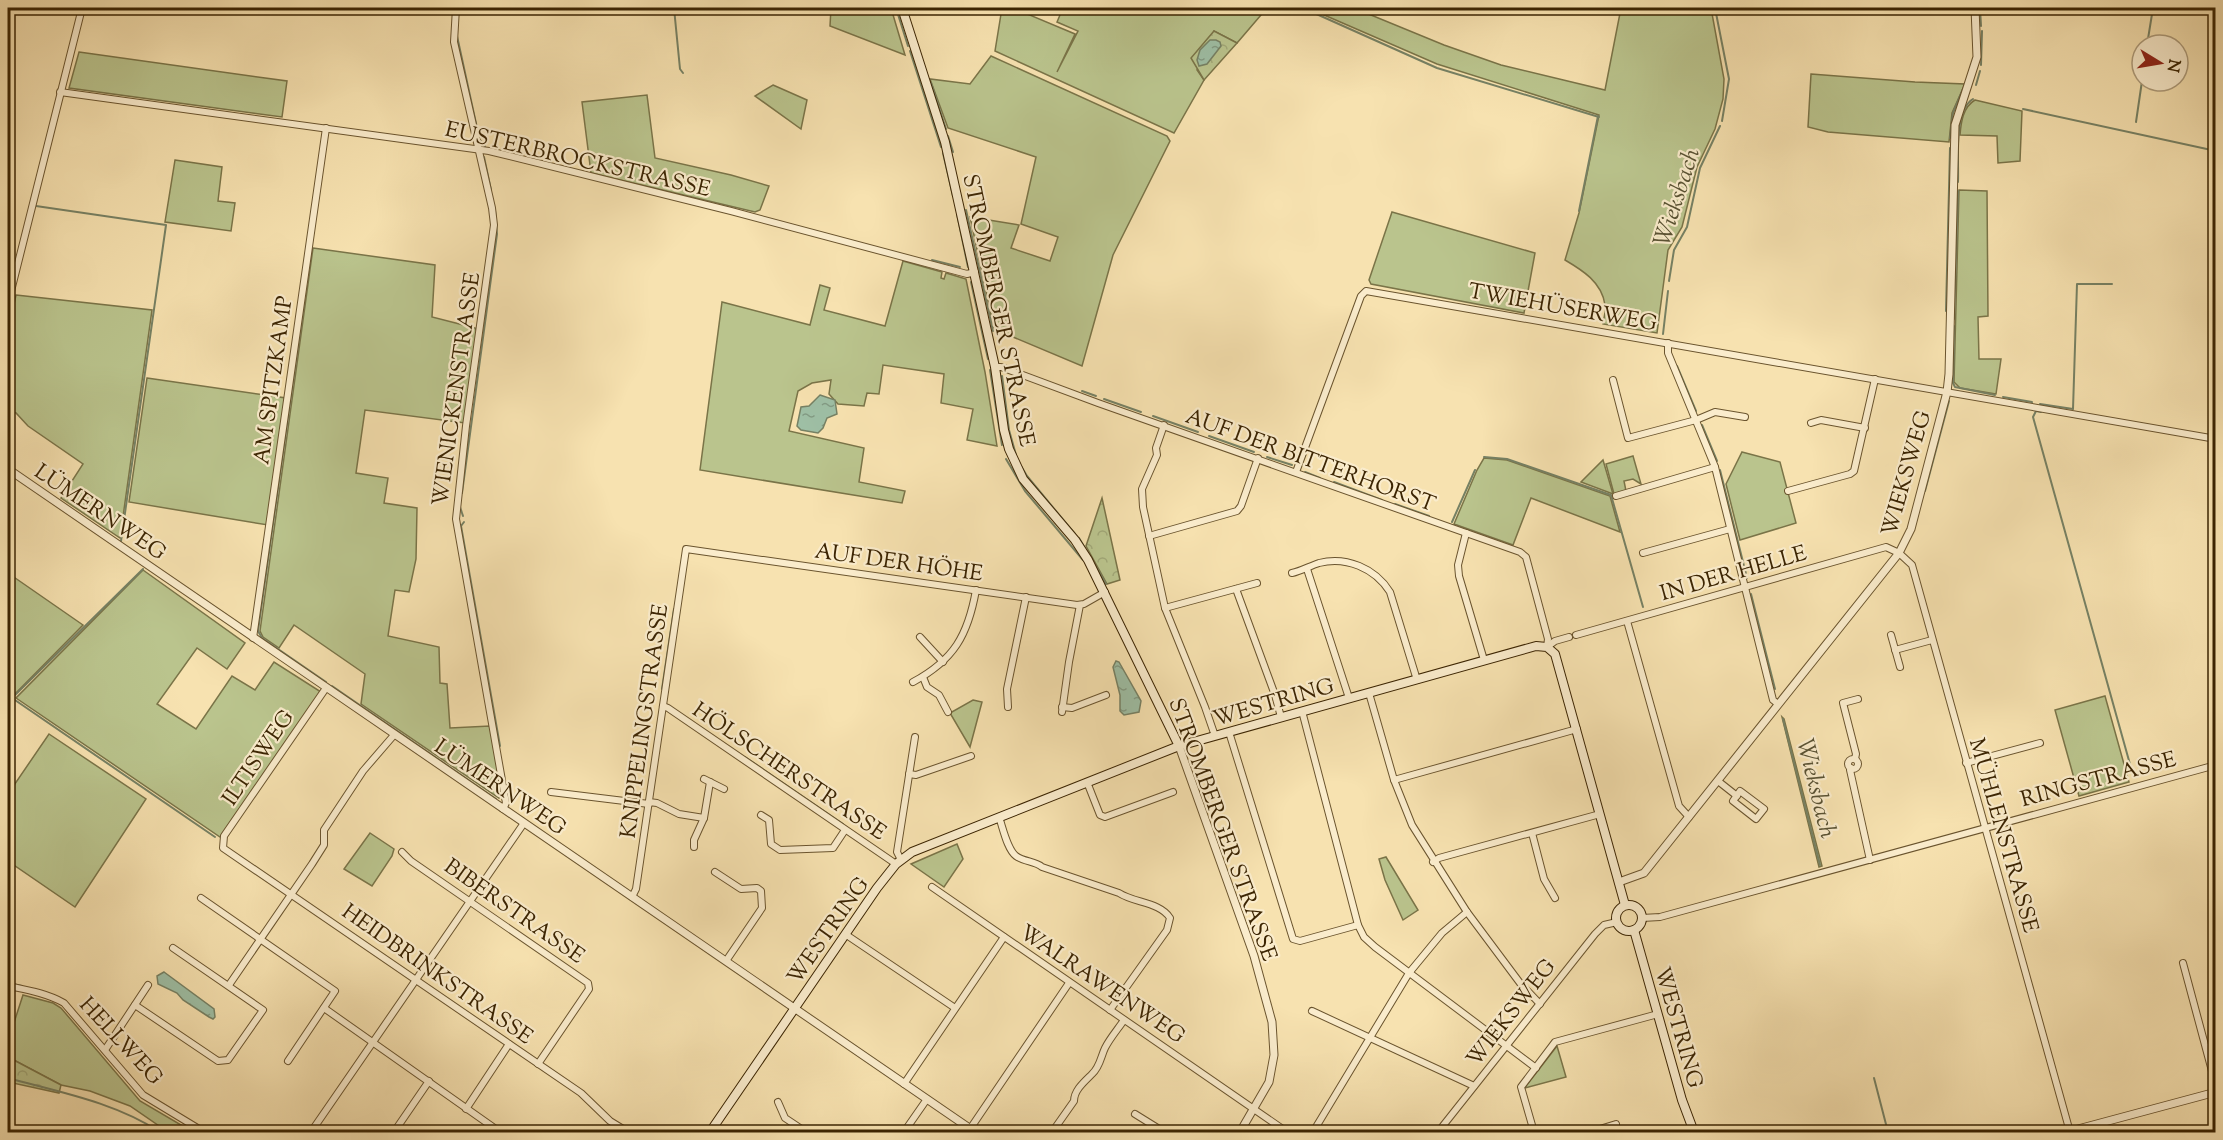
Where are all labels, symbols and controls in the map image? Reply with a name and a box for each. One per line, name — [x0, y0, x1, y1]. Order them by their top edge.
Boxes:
north arrow — [2130, 33, 2190, 93]
text: N — [2160, 57, 2185, 74]
street label: EUSTERBROCKSTRASSE — [441, 115, 713, 207]
water label: Wieksbach — [1646, 144, 1710, 251]
street label: STROMBERGER STRASSE — [953, 171, 1042, 450]
street label: WIENICKENSTRASSE — [426, 271, 490, 508]
street label: TWIEHÜSERWEG — [1466, 276, 1659, 341]
street label: AM SPITZKAMP — [247, 294, 303, 467]
street label: AUF DER BITTERHORST — [1181, 402, 1440, 522]
street label: WIEKSWEG — [1875, 407, 1941, 540]
street label: LÜMERNWEG — [27, 457, 172, 570]
street label: AUF DER HÖHE — [812, 535, 985, 592]
street label: IN DER HELLE — [1657, 539, 1811, 611]
street label: KNIPPELINGSTRASSE — [614, 602, 678, 841]
street label: WESTRING — [1209, 671, 1338, 736]
street label: STROMBERGER STRASSE — [1159, 694, 1284, 966]
street label: HÖLSCHERSTRASSE — [685, 695, 892, 849]
street label: ILTISWEG — [216, 704, 303, 813]
street label: LÜMERNWEG — [427, 732, 572, 845]
street label: MÜHLENSTRASSE — [1959, 734, 2046, 937]
water label: Wieksbach — [1786, 735, 1844, 842]
street label: RINGSTRASSE — [2017, 745, 2180, 817]
street label: BIBERSTRASSE — [436, 852, 590, 973]
street label: WESTRING — [781, 871, 878, 992]
street label: HEIDBRINKSTRASSE — [334, 897, 538, 1054]
street label: WALRAWENWEG — [1012, 918, 1191, 1053]
street label: WIEKSWEG — [1460, 953, 1565, 1075]
street label: WESTRING — [1645, 963, 1710, 1092]
street label: HELLWEG — [70, 991, 169, 1093]

